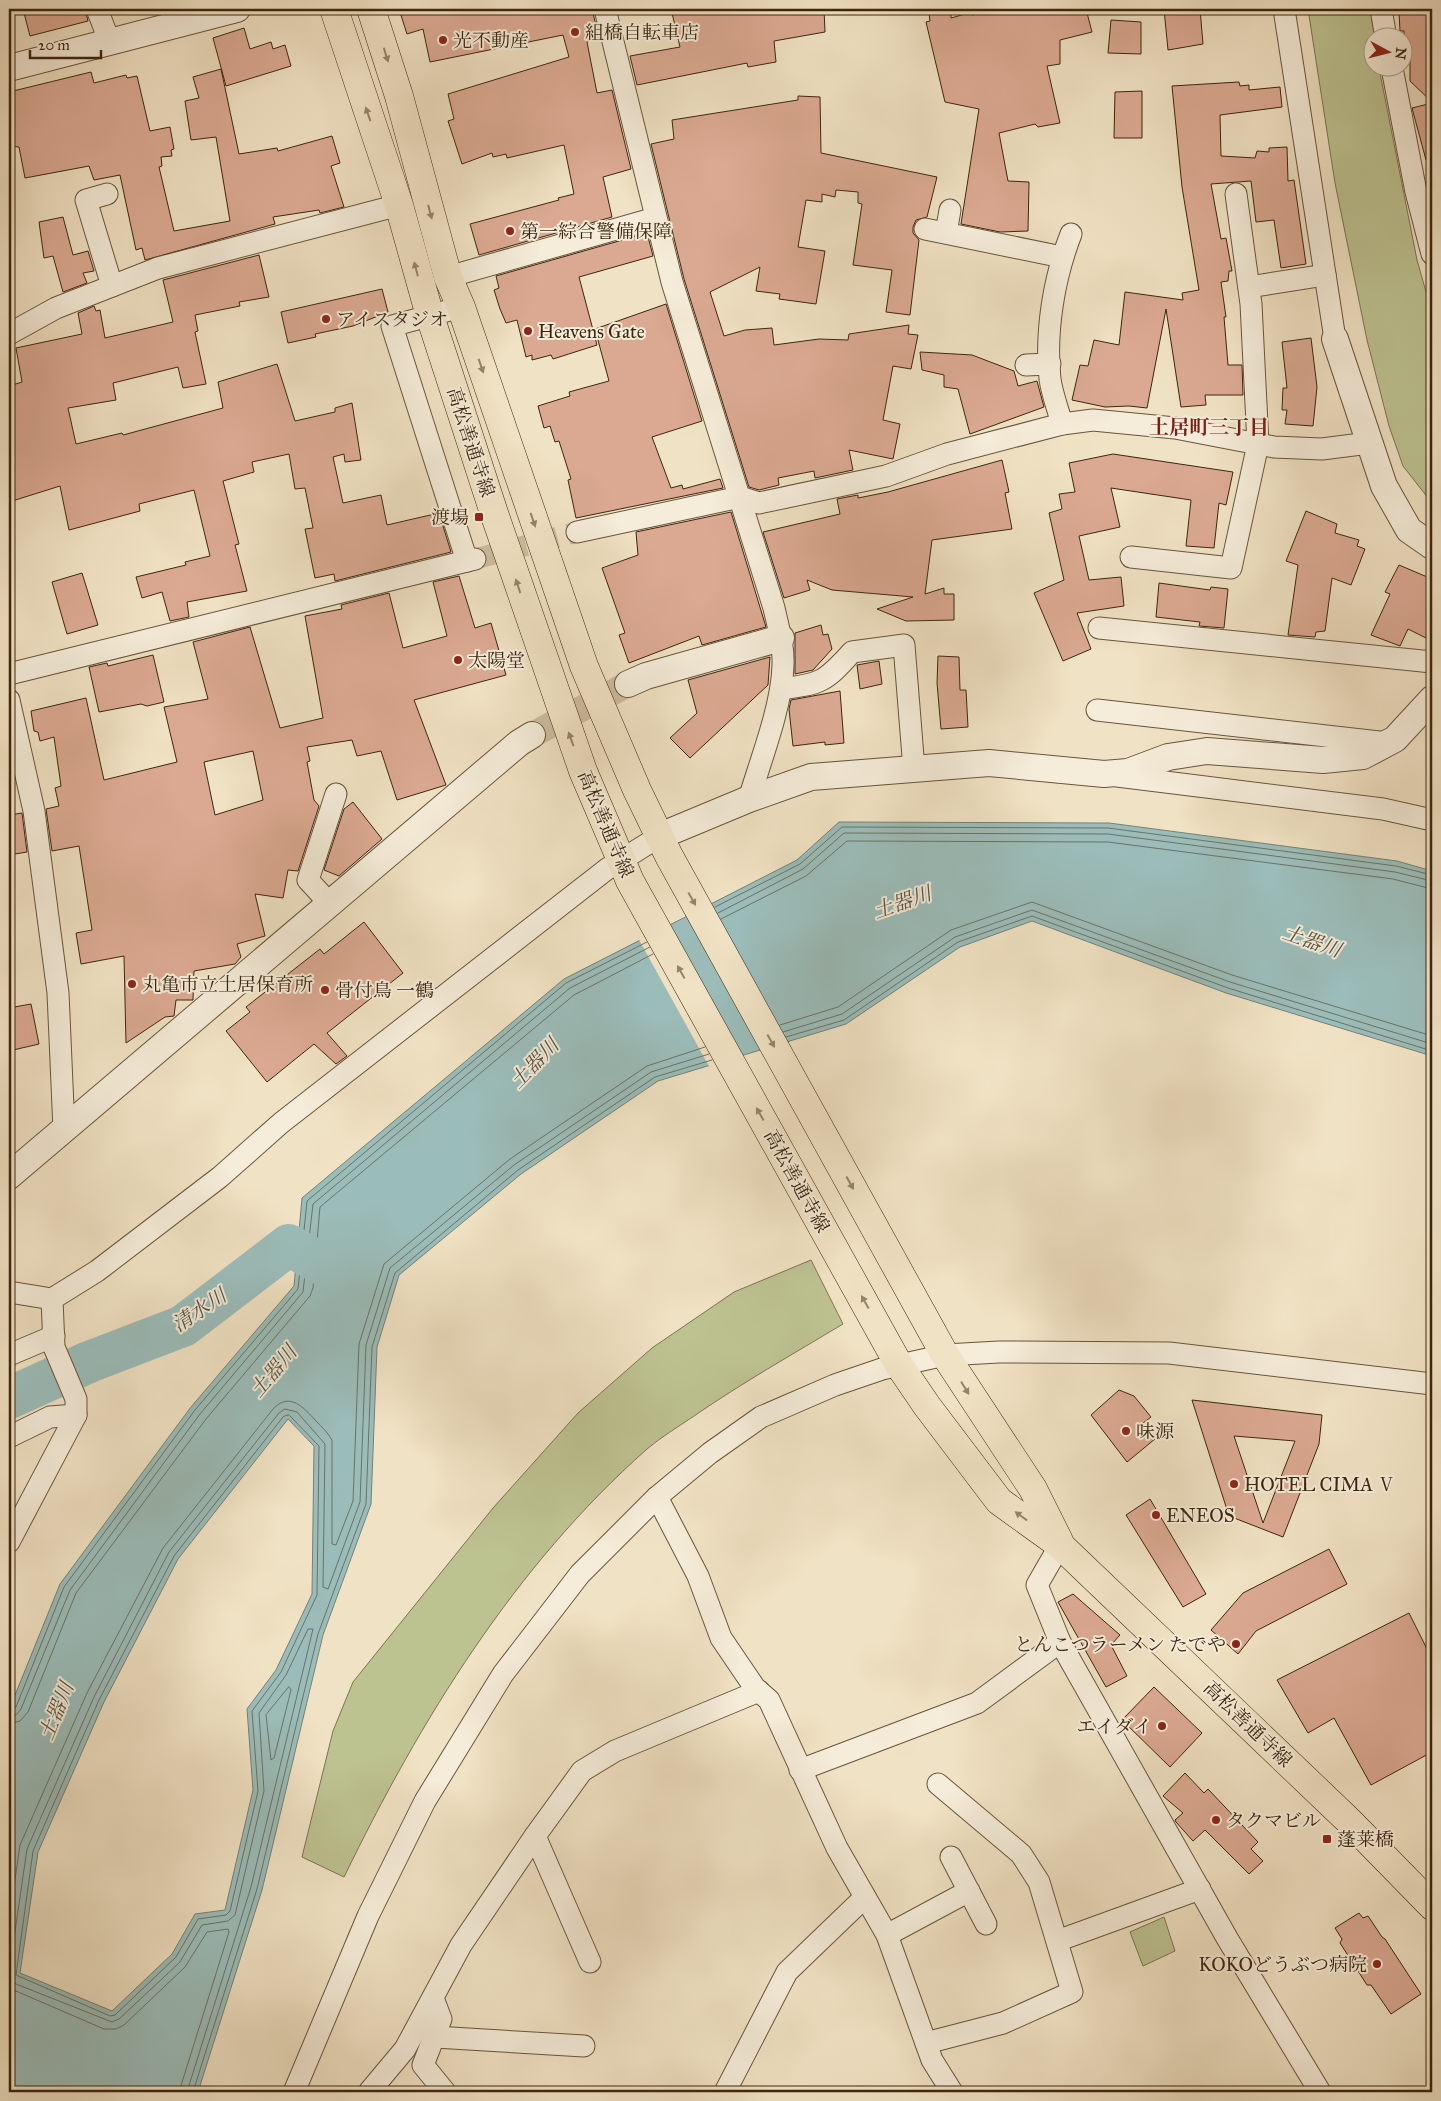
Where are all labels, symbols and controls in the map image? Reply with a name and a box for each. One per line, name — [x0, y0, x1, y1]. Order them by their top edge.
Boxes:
place label: 組橋自転車店 — [585, 21, 699, 44]
marker: 組橋自転車店 — [569, 26, 581, 38]
scale bar — [30, 28, 101, 60]
north arrow — [1364, 28, 1414, 78]
place label: 光不動産 — [453, 29, 529, 52]
marker: 光不動産 — [437, 34, 449, 46]
text: 20 m — [38, 36, 70, 54]
text: N — [1391, 47, 1410, 61]
one-way arrow — [382, 48, 390, 63]
one-way arrow — [364, 106, 371, 121]
one-way arrow — [426, 204, 434, 219]
place label: 第一綜合警備保障 — [520, 220, 672, 243]
marker: 第一綜合警備保障 — [504, 225, 516, 237]
one-way arrow — [412, 261, 420, 276]
place label: アイスタジオ — [336, 308, 448, 331]
marker: アイスタジオ — [320, 313, 332, 325]
place label: Heavens Gate — [538, 320, 645, 343]
marker: Heavens Gate — [522, 325, 534, 337]
one-way arrow — [478, 358, 485, 373]
street label: 高松善通寺線 — [442, 384, 500, 500]
district label: 土居町三丁目 — [1149, 415, 1269, 439]
place label: 渡場 — [431, 506, 469, 529]
marker: 渡場 — [473, 511, 485, 523]
one-way arrow — [530, 512, 537, 527]
one-way arrow — [514, 578, 521, 593]
place label: 太陽堂 — [468, 649, 525, 672]
marker: 太陽堂 — [452, 654, 464, 666]
one-way arrow — [567, 731, 575, 746]
street label: 高松善通寺線 — [573, 767, 639, 881]
water label: 土器川 — [870, 880, 936, 923]
one-way arrow — [688, 892, 697, 906]
water label: 土器川 — [1280, 920, 1346, 963]
one-way arrow — [677, 965, 685, 980]
place label: 丸亀市立土居保育所 — [142, 973, 313, 996]
marker: 丸亀市立土居保育所 — [126, 978, 138, 990]
place label: 骨付鳥 一鶴 — [335, 979, 434, 1002]
marker: 骨付鳥 一鶴 — [319, 984, 331, 996]
water label: 土器川 — [505, 1032, 565, 1093]
one-way arrow — [767, 1034, 775, 1049]
one-way arrow — [756, 1107, 764, 1122]
street label: 高松善通寺線 — [759, 1126, 835, 1236]
one-way arrow — [845, 1177, 854, 1190]
water label: 清水川 — [167, 1282, 232, 1337]
one-way arrow — [860, 1296, 869, 1309]
water label: 土器川 — [245, 1339, 303, 1402]
one-way arrow — [961, 1382, 970, 1395]
place label: 味源 — [1136, 1420, 1174, 1443]
marker: 味源 — [1120, 1425, 1132, 1437]
place label: HOTEL CIMA Ⅴ — [1244, 1473, 1396, 1496]
marker: HOTEL CIMA Ⅴ — [1228, 1478, 1240, 1490]
place label: ENEOS — [1166, 1504, 1235, 1527]
marker: ENEOS — [1150, 1509, 1162, 1521]
one-way arrow — [1014, 1511, 1028, 1521]
place label: とんこつラーメン たでや — [1014, 1633, 1226, 1656]
marker: とんこつラーメン たでや — [1230, 1638, 1242, 1650]
street label: 高松善通寺線 — [1199, 1676, 1297, 1772]
water label: 土器川 — [34, 1677, 79, 1743]
place label: エイダイ — [1076, 1715, 1152, 1738]
marker: エイダイ — [1156, 1720, 1168, 1732]
place label: タクマビル — [1226, 1809, 1321, 1832]
marker: タクマビル — [1210, 1814, 1222, 1826]
place label: 蓬莱橋 — [1337, 1828, 1394, 1851]
marker: 蓬莱橋 — [1321, 1833, 1333, 1845]
place label: KOKOどうぶつ病院 — [1198, 1953, 1367, 1976]
marker: KOKOどうぶつ病院 — [1371, 1958, 1383, 1970]

